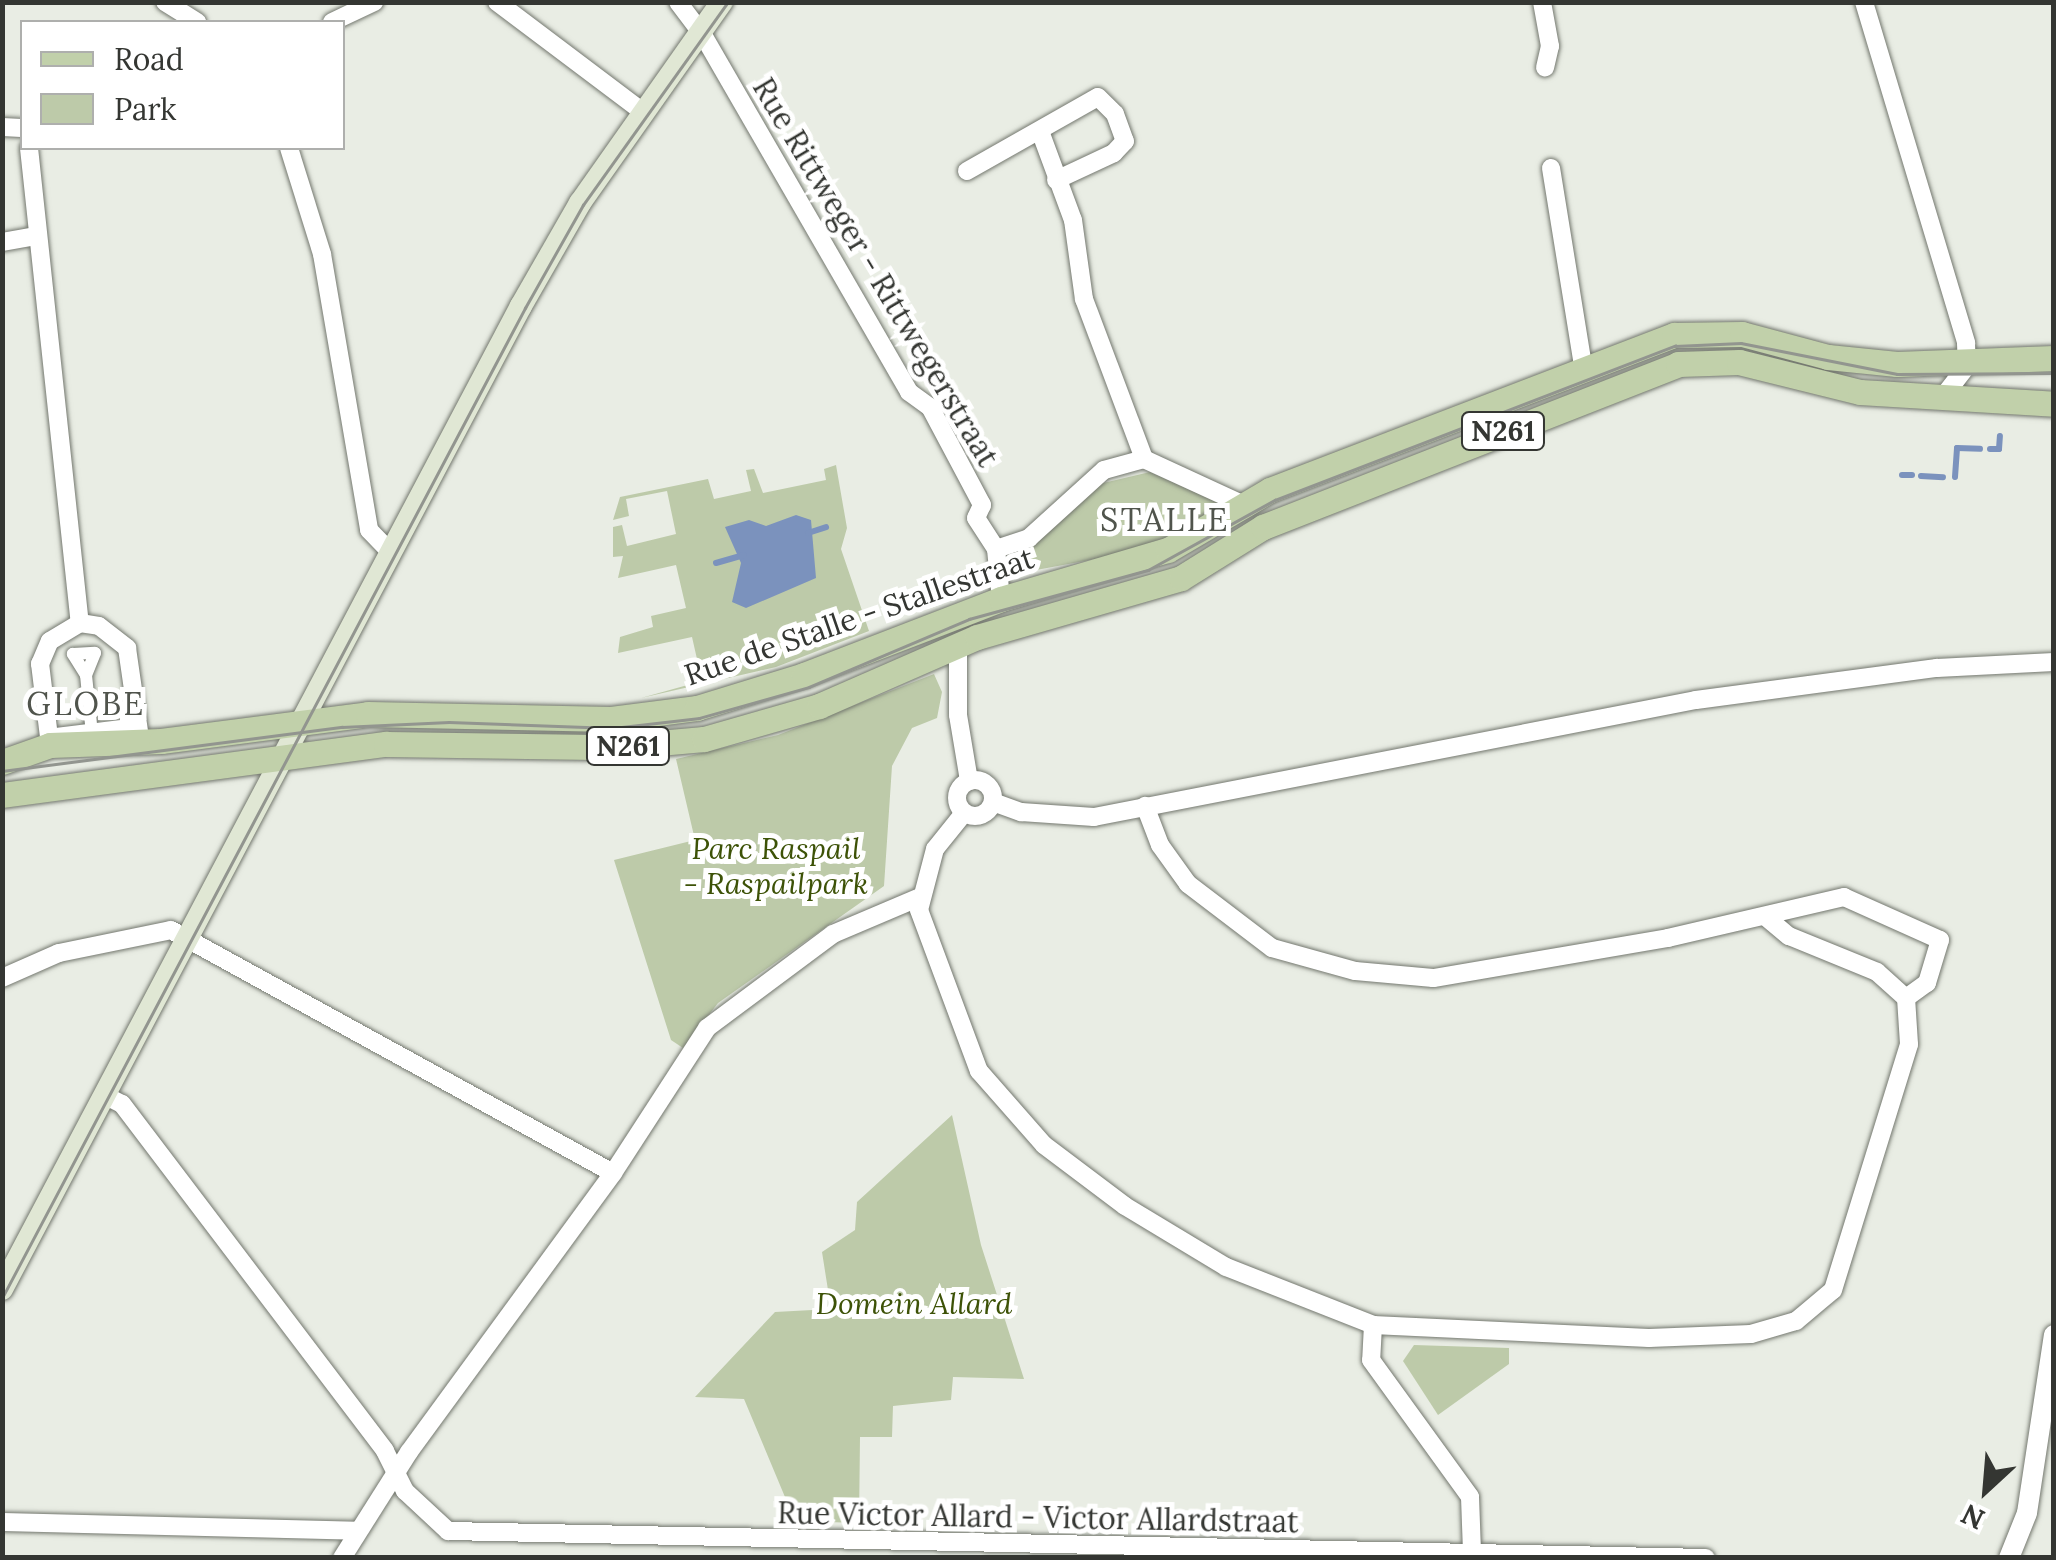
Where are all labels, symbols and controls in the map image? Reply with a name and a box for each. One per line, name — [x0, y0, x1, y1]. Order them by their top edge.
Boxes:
legend — [20, 20, 345, 150]
text: Road — [114, 40, 184, 78]
street label: Rue Rittweger - Rittwegerstraat — [746, 71, 1006, 473]
text: Park — [114, 90, 176, 128]
road number: N261 — [1460, 408, 1546, 454]
district label: STALLE — [1100, 501, 1230, 539]
street label: Rue de Stalle - Stallestraat — [680, 539, 1038, 693]
district label: GLOBE — [26, 685, 146, 723]
road number: N261 — [586, 723, 670, 769]
park label: Parc Raspail - Raspailpark — [684, 830, 868, 900]
park label: Domein Allard — [816, 1285, 1012, 1321]
north arrow — [1936, 1440, 2036, 1540]
street label: Rue Victor Allard - Victor Allardstraat — [777, 1494, 1299, 1540]
text: N — [1955, 1496, 1990, 1538]

